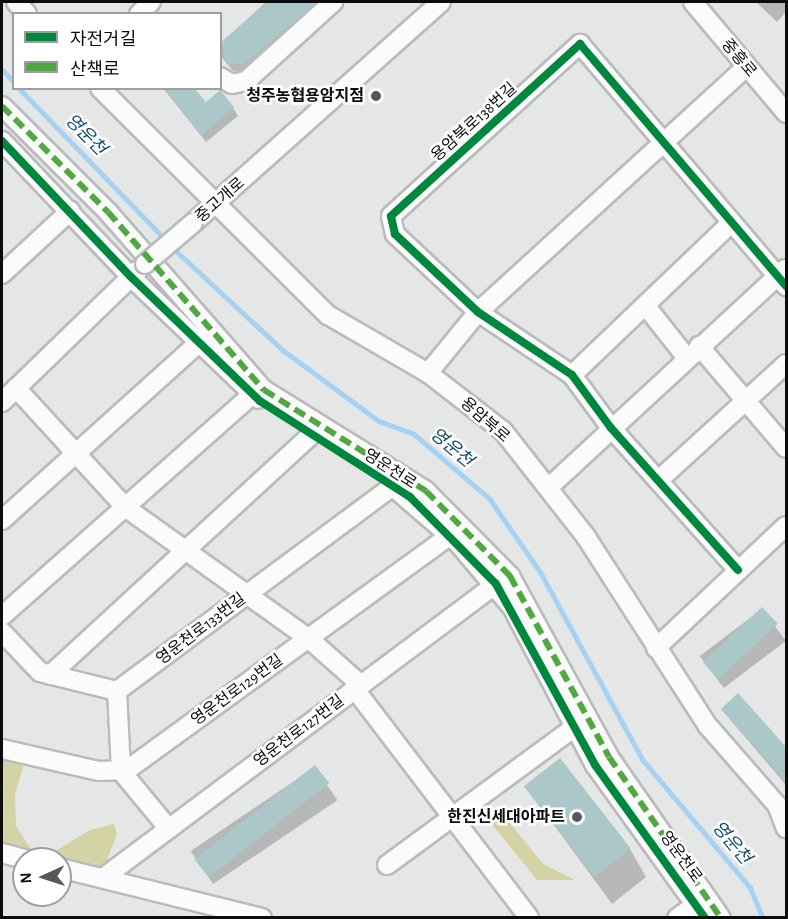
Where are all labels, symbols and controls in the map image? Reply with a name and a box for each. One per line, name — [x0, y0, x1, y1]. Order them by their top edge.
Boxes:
legend — [12, 12, 222, 90]
text: 자전거길 — [70, 31, 136, 49]
street label: 중흥로 — [717, 35, 761, 81]
text: 산책로 — [70, 61, 120, 79]
street label: 용암북로138번길 — [427, 79, 521, 165]
place label: 청주농협용암지점 — [246, 86, 364, 106]
marker: 청주농협용암지점 — [369, 89, 383, 103]
water label: 영운천 — [60, 110, 110, 160]
street label: 중고개로 — [191, 173, 249, 227]
street label: 용암북로 — [456, 393, 514, 447]
water label: 영운천 — [425, 424, 477, 472]
street label: 영운천로 — [360, 445, 420, 493]
street label: 영운천로133번길 — [152, 589, 250, 669]
street label: 영운천로129번길 — [187, 650, 287, 730]
street label: 영운천로127번길 — [250, 691, 348, 771]
place label: 한진신세대아파트 — [447, 807, 565, 827]
marker: 한진신세대아파트 — [570, 810, 584, 824]
water label: 영운천 — [707, 817, 755, 869]
street label: 영운천로 — [656, 828, 706, 886]
north arrow — [12, 847, 72, 907]
text: N — [18, 872, 34, 884]

